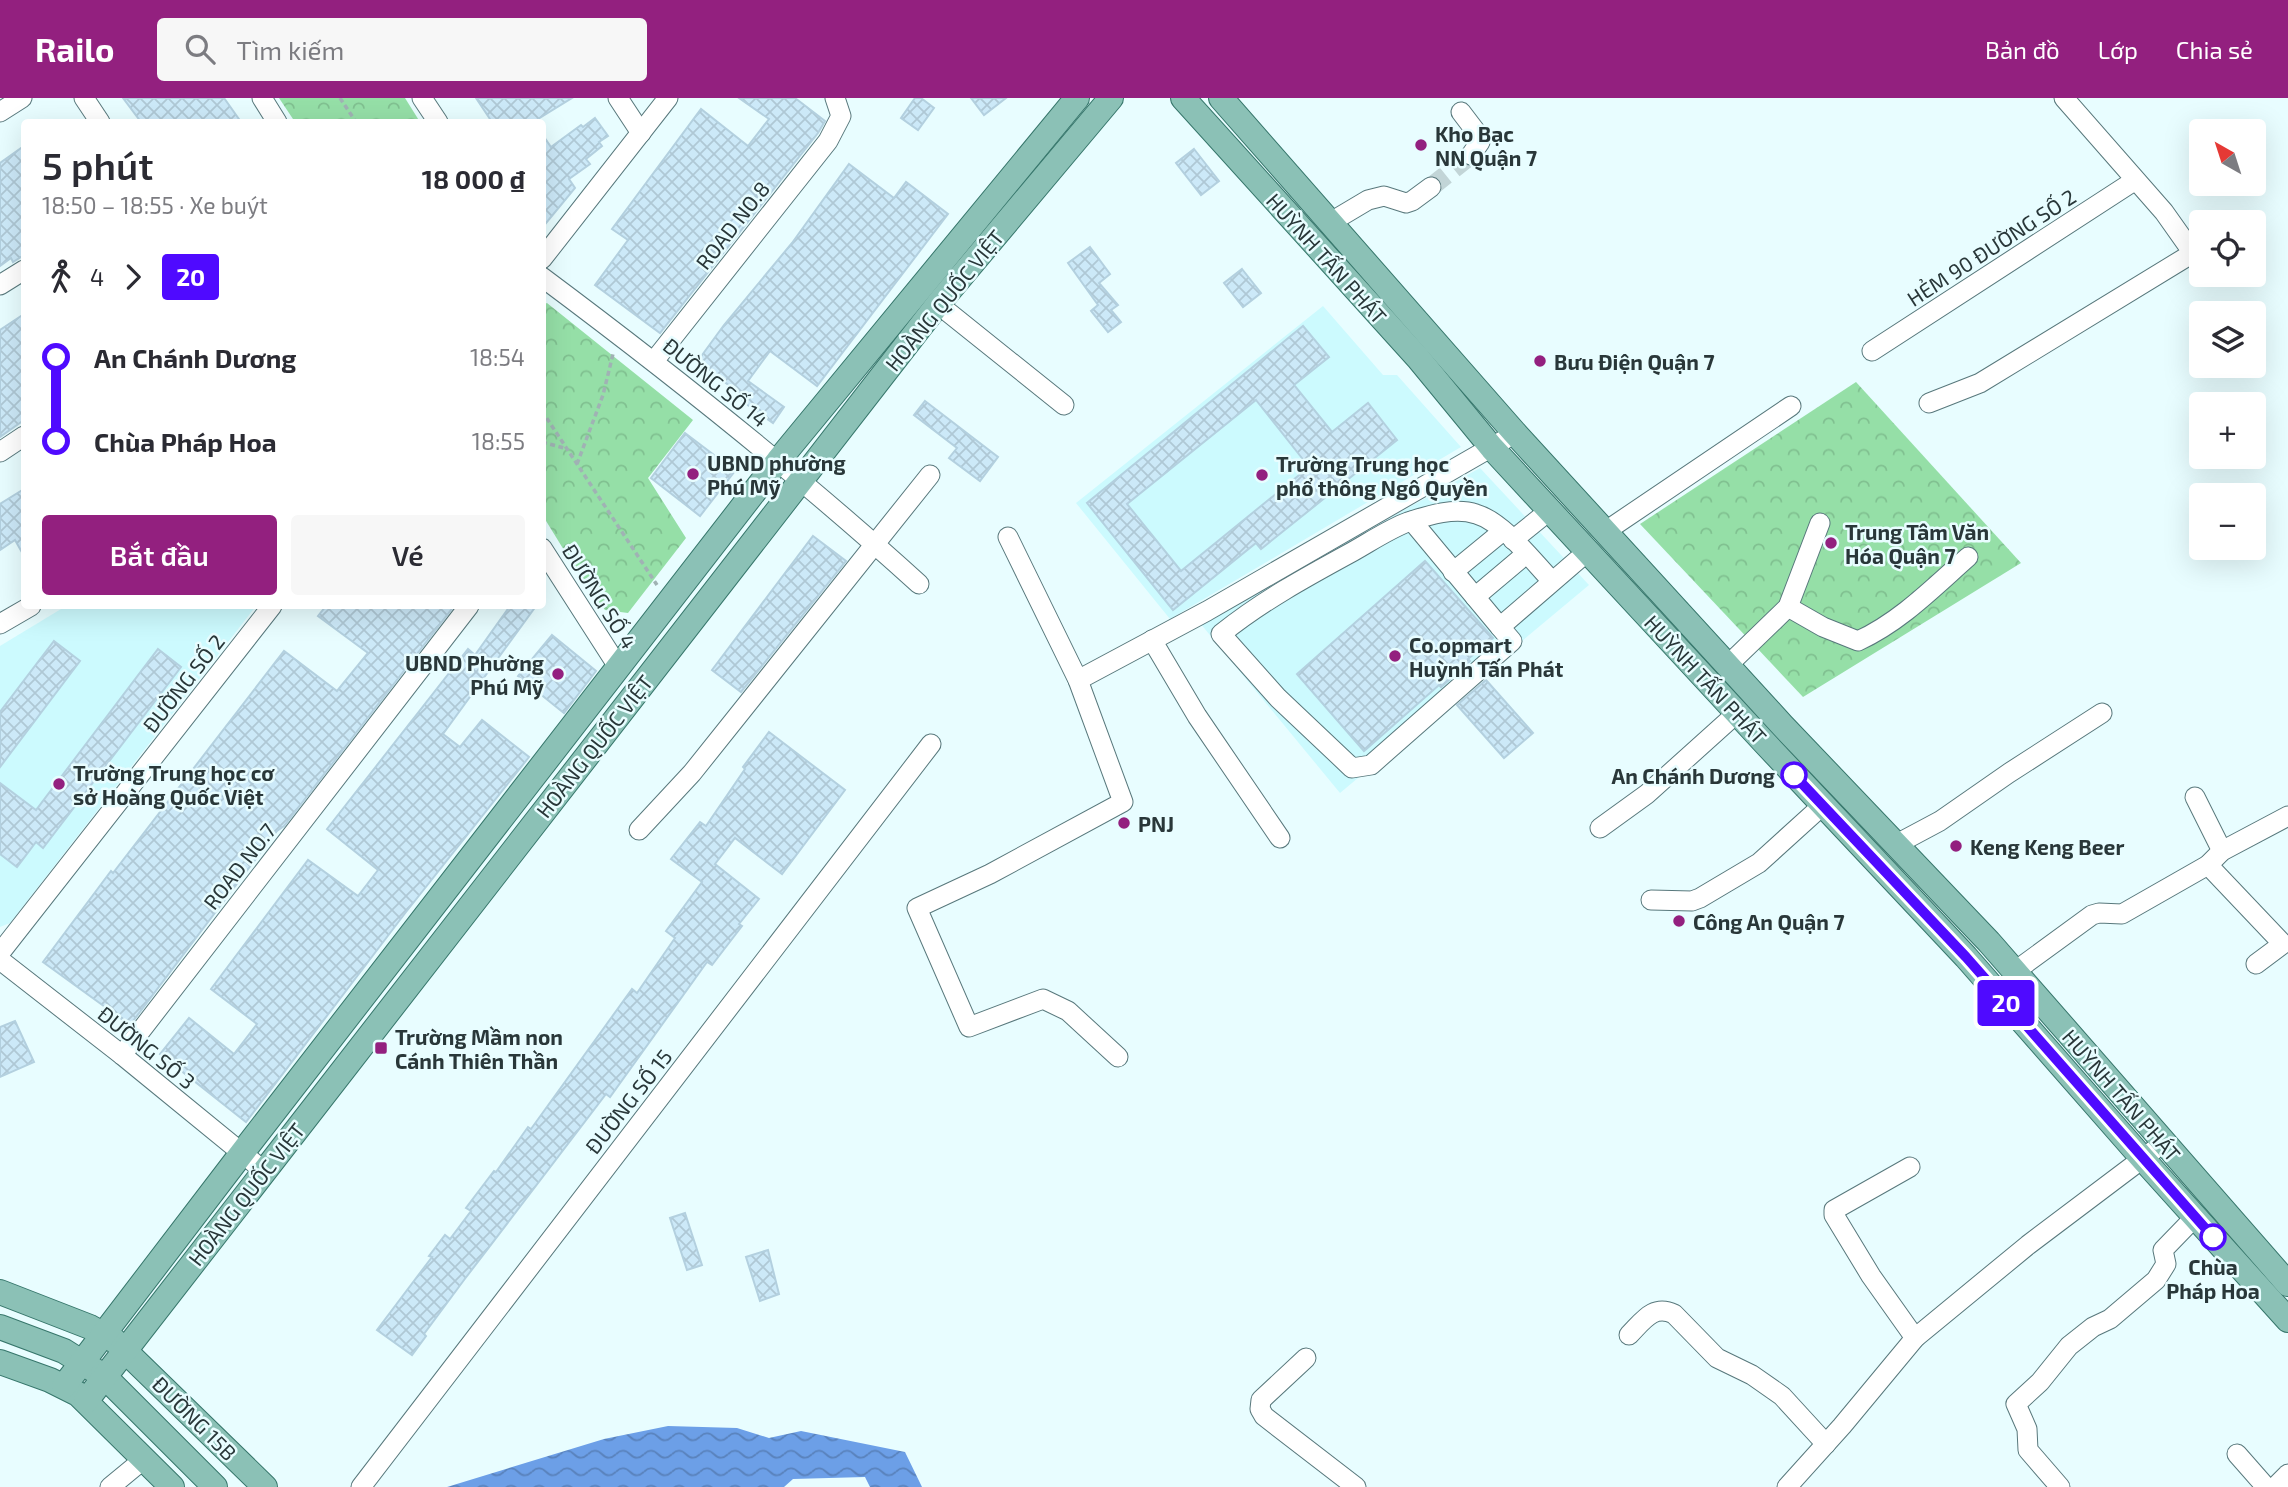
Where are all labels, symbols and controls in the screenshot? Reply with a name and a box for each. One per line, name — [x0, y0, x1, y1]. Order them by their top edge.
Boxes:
search box — [157, 18, 647, 81]
text: Railo — [35, 29, 115, 69]
icon: search — [181, 30, 219, 68]
text: Tìm kiếm — [237, 34, 344, 65]
text: Bản đồ — [1985, 35, 2060, 64]
text: Lớp — [2098, 35, 2138, 64]
text: Chia sẻ — [2176, 35, 2253, 64]
north arrow — [2189, 119, 2266, 196]
map controls — [2189, 119, 2266, 560]
place label: Kho Bạc NN Quận 7 — [1435, 121, 1537, 171]
marker: Kho Bạc NN Quận 7 — [1413, 137, 1429, 153]
text: 5 phút — [42, 142, 153, 188]
text: 18 000 ₫ — [422, 163, 525, 194]
street label: ROAD NO.8 — [690, 176, 774, 274]
street label: HẺM 90 ĐƯỜNG SỐ 2 — [1901, 181, 2080, 311]
street label: HUỲNH TẤN PHÁT — [1262, 187, 1393, 328]
text: 18:50 – 18:55 · Xe buýt — [42, 191, 268, 219]
button: locate — [2189, 210, 2266, 287]
street label: HOÀNG QUỐC VIỆT — [878, 223, 1009, 376]
icon: walk — [42, 258, 80, 296]
icon: forward — [114, 258, 152, 296]
text: 20 — [176, 262, 205, 291]
text: 4 — [90, 263, 104, 291]
button: layers — [2189, 301, 2266, 378]
street label: ĐƯỜNG SỐ 14 — [659, 331, 775, 432]
text: An Chánh Dương — [94, 342, 296, 373]
text: 18:54 — [470, 343, 525, 371]
place label: Bưu Điện Quận 7 — [1554, 349, 1715, 375]
marker: Bưu Điện Quận 7 — [1532, 353, 1548, 369]
button: + — [2189, 392, 2266, 469]
text: Chùa Pháp Hoa — [94, 426, 277, 457]
text: 18:55 — [472, 427, 525, 455]
place label: UBND phường Phú Mỹ — [707, 450, 846, 500]
place label: Trường Trung học phổ thông Ngô Quyền — [1276, 451, 1488, 501]
marker: UBND phường Phú Mỹ — [685, 466, 701, 482]
marker: Trường Trung học phổ thông Ngô Quyền — [1254, 467, 1270, 483]
button: − — [2189, 483, 2266, 560]
button: Bắt đầu — [42, 515, 277, 595]
button: Vé — [291, 515, 525, 595]
place label: Trung Tâm Văn Hóa Quận 7 — [1845, 519, 1989, 569]
marker: Trung Tâm Văn Hóa Quận 7 — [1823, 535, 1839, 551]
street label: ĐƯỜNG SỐ 4 — [558, 538, 644, 653]
street label: HUỲNH TẤN PHÁT — [1640, 609, 1773, 749]
street label: ĐƯỜNG SỐ 2 — [135, 628, 229, 737]
place label: Co.opmart Huỳnh Tấn Phát — [1409, 632, 1564, 682]
marker: Co.opmart Huỳnh Tấn Phát — [1387, 648, 1403, 664]
place label: UBND Phường Phú Mỹ — [405, 650, 544, 700]
marker: UBND Phường Phú Mỹ — [550, 666, 566, 682]
street label: HOÀNG QUỐC VIỆT — [529, 668, 658, 823]
place label: Trường Trung học cơ sở Hoàng Quốc Việt — [73, 760, 275, 810]
marker: An Chánh Dương — [1781, 762, 1807, 788]
place label: An Chánh Dương — [1611, 763, 1775, 788]
marker: Trường Trung học cơ sở Hoàng Quốc Việt — [51, 776, 67, 792]
place label: PNJ — [1138, 811, 1174, 836]
marker: PNJ — [1116, 815, 1132, 831]
street label: ROAD NO.7 — [198, 818, 280, 914]
place label: Keng Keng Beer — [1970, 834, 2124, 859]
marker: Keng Keng Beer — [1948, 838, 1964, 854]
place label: Công An Quận 7 — [1693, 909, 1845, 935]
marker: Công An Quận 7 — [1671, 913, 1687, 929]
line badge: 20 — [1974, 980, 2038, 1026]
text: 20 — [1991, 988, 2021, 1017]
street label: ĐƯỜNG SỐ 3 — [93, 999, 202, 1094]
street label: HUỲNH TẤN PHÁT — [2058, 1023, 2187, 1166]
place label: Trường Mầm non Cánh Thiên Thần — [395, 1024, 563, 1073]
marker: Trường Mầm non Cánh Thiên Thần — [373, 1040, 389, 1056]
street label: ĐƯỜNG SỐ 15 — [578, 1043, 676, 1158]
street label: HOÀNG QUỐC VIỆT — [181, 1116, 310, 1271]
marker: Chùa Pháp Hoa — [2200, 1224, 2226, 1250]
place label: Chùa Pháp Hoa — [2166, 1254, 2260, 1303]
street label: ĐƯỜNG 15B — [148, 1371, 242, 1465]

